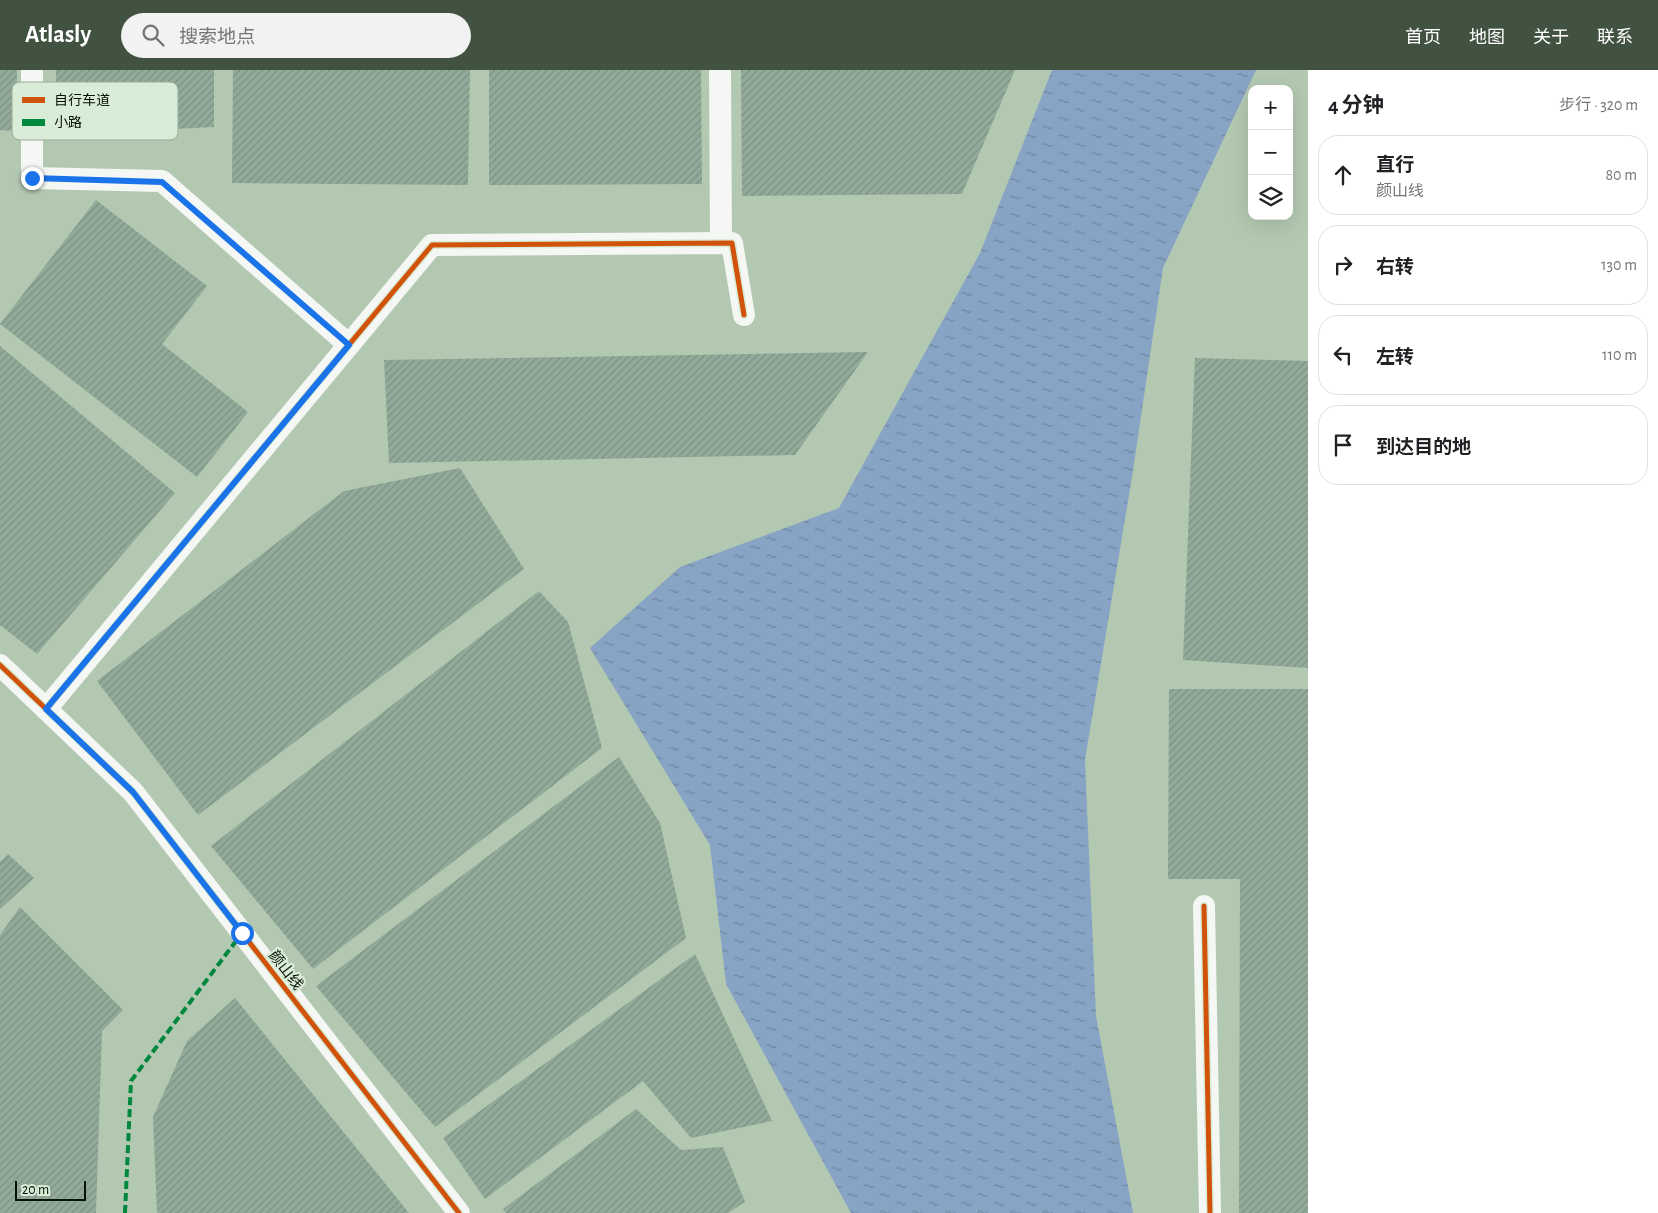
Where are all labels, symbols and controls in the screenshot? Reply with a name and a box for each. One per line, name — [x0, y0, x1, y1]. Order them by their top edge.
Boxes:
search box — [121, 13, 471, 58]
icon: search — [139, 21, 167, 49]
text: Atlasly — [25, 23, 91, 47]
text: 搜索地点 — [179, 28, 255, 47]
text: 首页 — [1405, 29, 1441, 47]
text: 地图 — [1469, 29, 1505, 47]
text: 关于 — [1533, 29, 1569, 47]
text: 联系 — [1597, 29, 1633, 47]
legend — [12, 82, 178, 140]
map controls — [1248, 85, 1293, 220]
button: + — [1248, 85, 1293, 130]
text: 自行车道 — [54, 92, 110, 108]
text: 4 分钟 — [1328, 95, 1384, 116]
text: 步行 · 320 m — [1559, 97, 1638, 113]
text: 小路 — [54, 115, 82, 130]
button: − — [1248, 130, 1293, 175]
text: 直行 — [1376, 156, 1414, 175]
icon: ahead — [1329, 161, 1357, 189]
route end — [21, 167, 44, 190]
text: 80 m — [1606, 167, 1637, 183]
button: layers — [1248, 175, 1293, 220]
text: 颜山线 — [1376, 183, 1424, 199]
icon: right — [1329, 251, 1357, 279]
text: 130 m — [1601, 257, 1637, 273]
text: 右转 — [1376, 258, 1414, 277]
icon: left — [1329, 341, 1357, 369]
text: 110 m — [1602, 347, 1637, 363]
text: 左转 — [1376, 348, 1414, 367]
icon: arrive — [1329, 431, 1357, 459]
text: 到达目的地 — [1376, 438, 1471, 457]
route start — [231, 922, 254, 945]
street label: 颜山线 — [266, 947, 306, 993]
scale bar — [15, 1178, 86, 1201]
text: 20 m — [22, 1183, 49, 1197]

